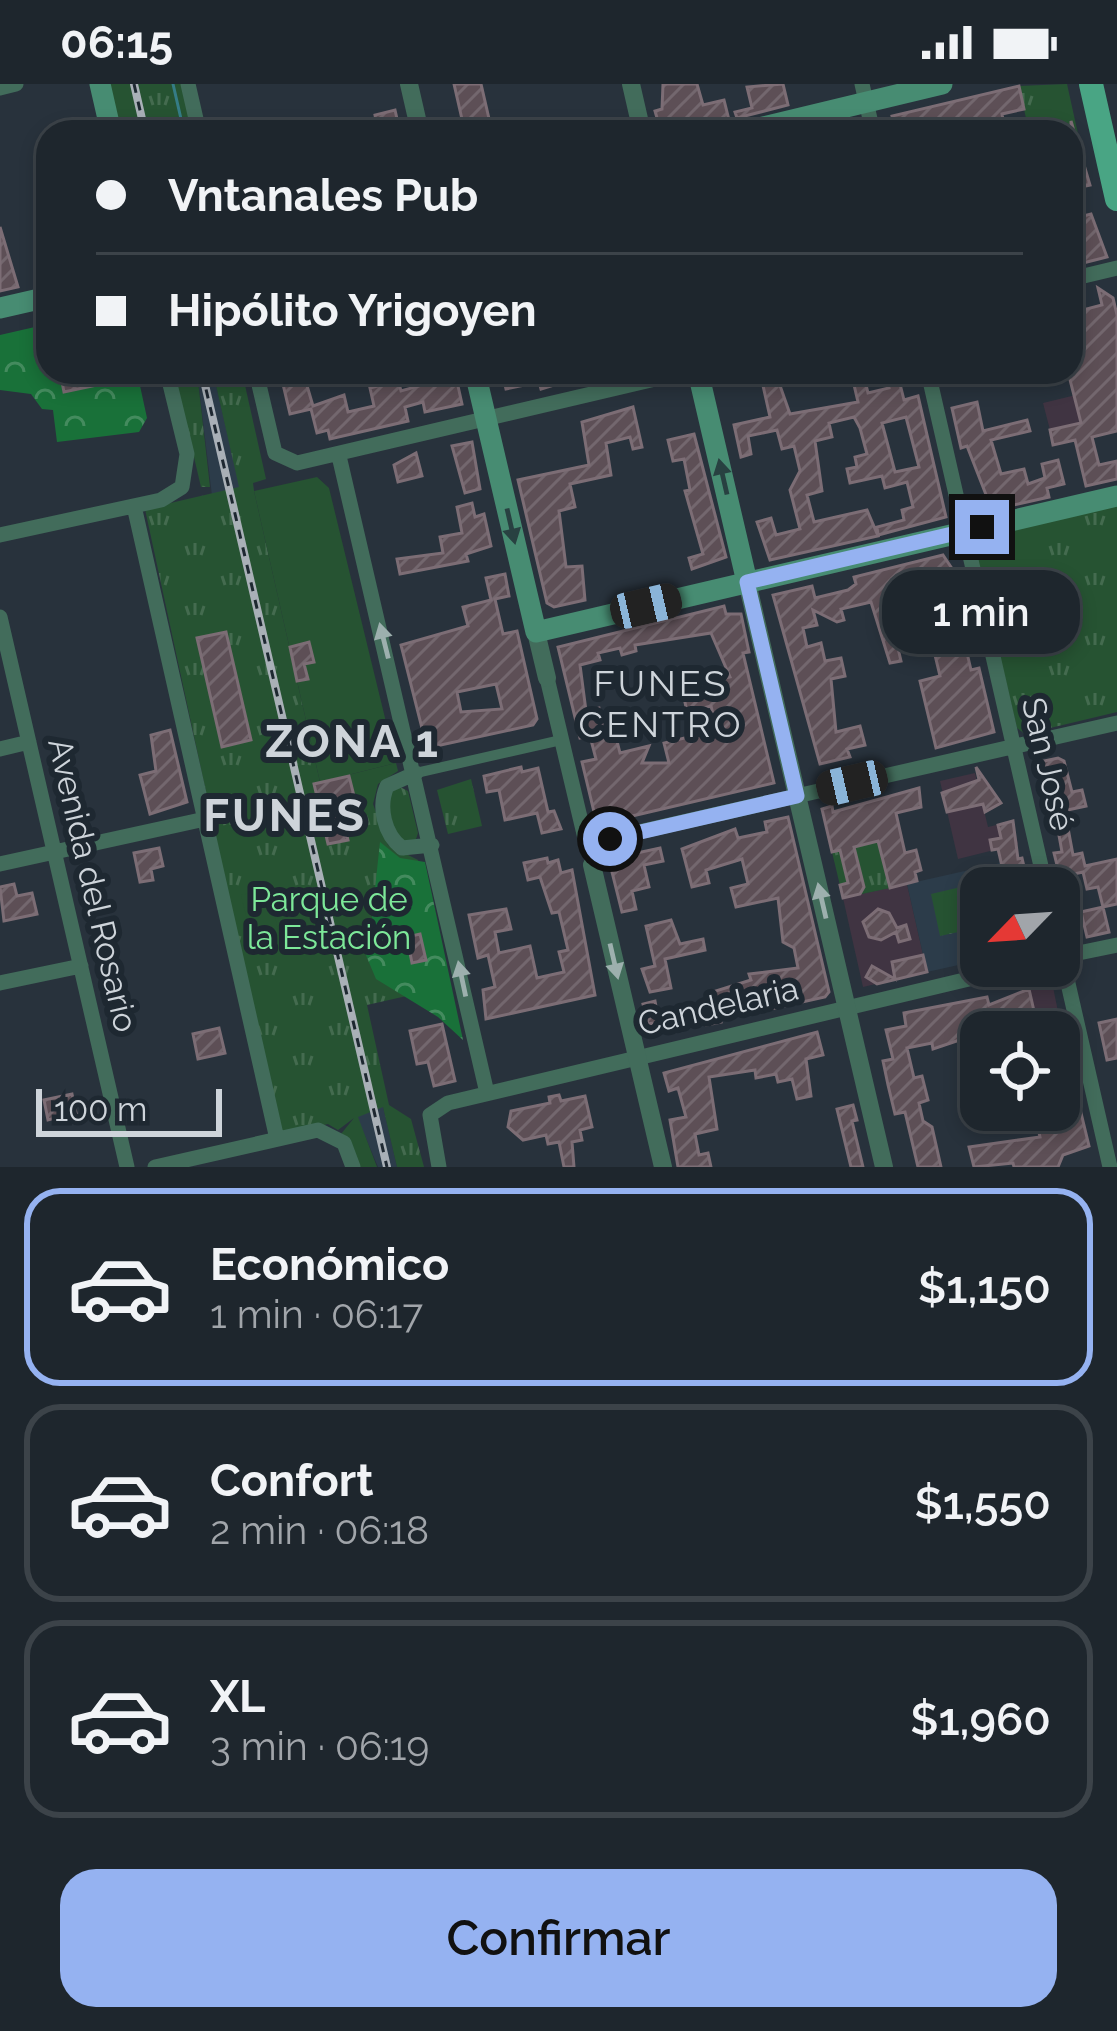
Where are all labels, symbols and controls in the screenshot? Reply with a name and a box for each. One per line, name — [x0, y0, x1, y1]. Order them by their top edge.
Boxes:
text: 06:15 — [60, 16, 173, 69]
text: Vntanales Pub — [168, 169, 478, 222]
text: Hipólito Yrigoyen — [168, 284, 537, 337]
one-way arrow — [712, 458, 731, 495]
route end — [955, 500, 1009, 554]
one-way arrow — [502, 508, 521, 545]
callout: 1 min — [883, 569, 1081, 653]
car — [607, 580, 685, 632]
text: 1 min — [933, 589, 1029, 635]
one-way arrow — [374, 622, 393, 659]
district label: FUNES CENTRO — [579, 662, 743, 745]
street label: San José — [1014, 694, 1082, 834]
district label: ZONA 1 — [265, 715, 441, 768]
street label: Avenida del Rosario — [40, 734, 146, 1036]
car — [813, 757, 891, 809]
district label: FUNES — [203, 789, 367, 842]
route start — [583, 812, 637, 866]
north arrow — [960, 867, 1080, 987]
map controls — [960, 867, 1080, 1131]
park label: Parque de la Estación — [247, 880, 411, 957]
one-way arrow — [812, 883, 831, 920]
one-way arrow — [605, 942, 624, 979]
one-way arrow — [451, 959, 470, 997]
street label: Candelaria — [634, 969, 802, 1043]
button: locate — [960, 1011, 1080, 1131]
scale bar — [36, 1083, 222, 1136]
text: 100 m — [54, 1090, 147, 1129]
icon: car — [66, 1233, 174, 1341]
text: Económico — [210, 1238, 449, 1291]
text: $1,150 — [918, 1261, 1051, 1314]
text: 1 min · 06:17 — [210, 1291, 423, 1337]
icon: car — [66, 1449, 174, 1557]
text: Confort — [210, 1454, 373, 1507]
text: $1,550 — [914, 1477, 1051, 1530]
text: 2 min · 06:18 — [210, 1507, 429, 1553]
icon: car — [66, 1665, 174, 1773]
text: XL — [210, 1670, 265, 1723]
text: $1,960 — [910, 1693, 1051, 1746]
text: 3 min · 06:19 — [210, 1723, 429, 1769]
button: Confirmar — [60, 1869, 1057, 2007]

